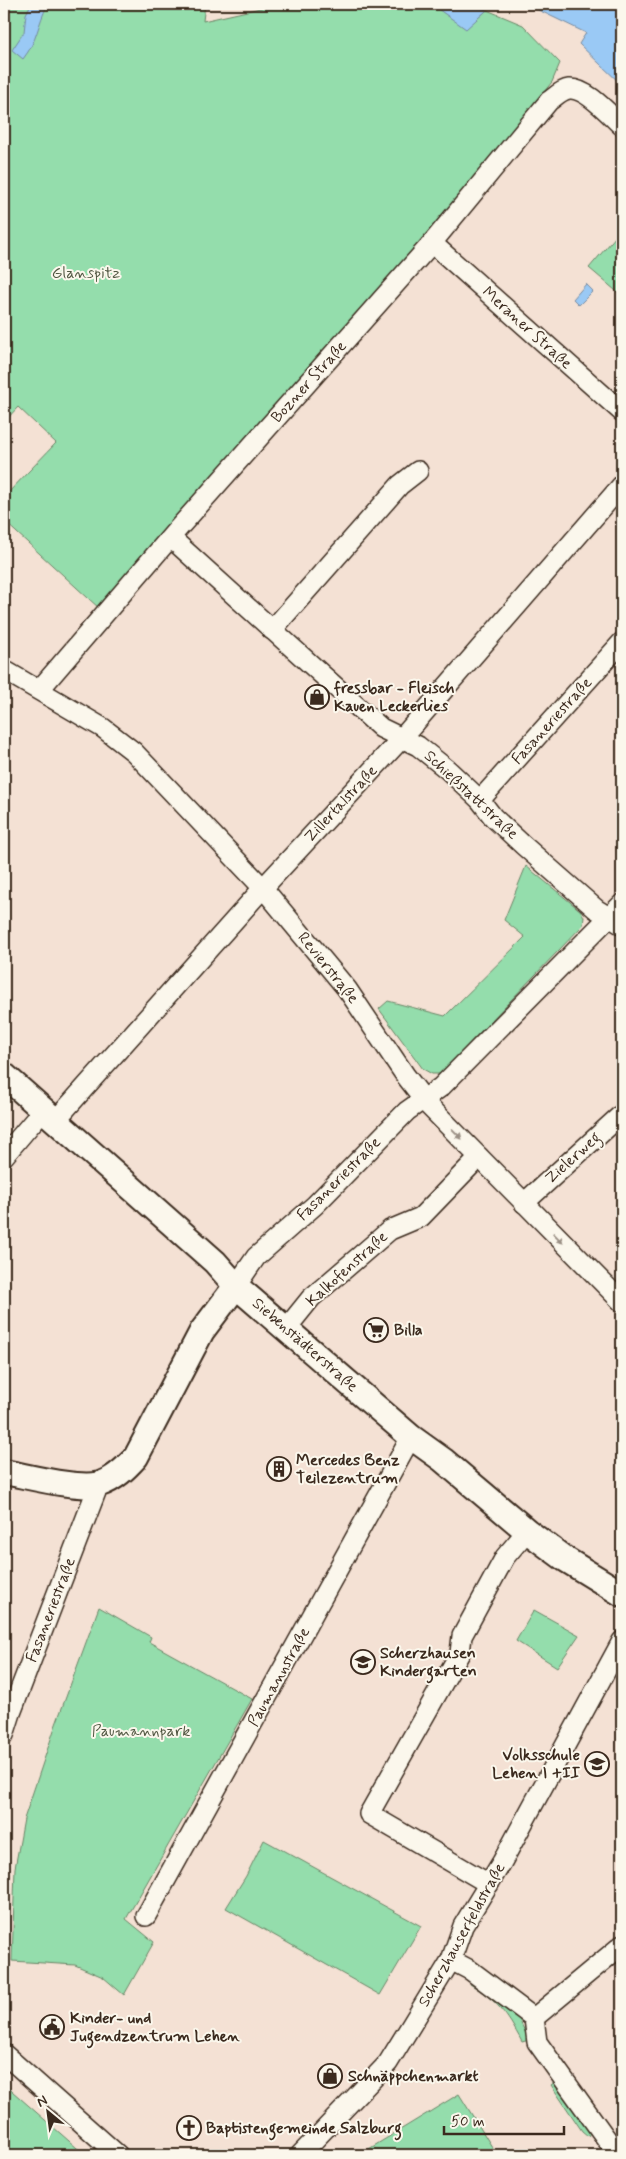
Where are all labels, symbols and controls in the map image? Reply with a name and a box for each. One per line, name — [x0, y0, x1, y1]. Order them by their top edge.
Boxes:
park label: Glanspitz — [52, 263, 120, 284]
street label: Meraner Straße — [478, 282, 577, 374]
street label: Bozner Straße — [266, 336, 352, 428]
street label: Fasaneriestraße — [507, 673, 597, 769]
place label: fressbar - Fleisch Kauen Leckerlies — [333, 678, 455, 717]
shop icon: fressbar - Fleisch Kauen Leckerlies — [304, 684, 330, 710]
street label: Schießstattstraße — [419, 746, 523, 844]
street label: Zillertalstraße — [300, 761, 382, 847]
street label: Revierstraße — [293, 928, 363, 1008]
street label: Zielerweg — [541, 1127, 606, 1189]
one-way arrow — [451, 1128, 463, 1140]
street label: Fasaneriestraße — [292, 1132, 386, 1226]
street label: Kalkofenstraße — [302, 1227, 392, 1311]
one-way arrow — [552, 1232, 564, 1244]
street label: Siebenstädterstraße — [248, 1293, 362, 1397]
supermarket icon: Billa — [363, 1317, 389, 1343]
place label: Billa — [394, 1320, 423, 1341]
place label: Mercedes Benz Teilezentrum — [296, 1450, 400, 1489]
building icon: Mercedes Benz Teilezentrum — [266, 1456, 292, 1482]
street label: Fasaneriestraße — [21, 1554, 81, 1665]
street label: Paumannstraße — [243, 1623, 315, 1730]
place label: Scherzhausen Kindergarten — [380, 1643, 477, 1684]
school or university icon: Scherzhausen Kindergarten — [350, 1649, 376, 1675]
park label: Paumannpark — [92, 1721, 190, 1742]
place label: Volksschule Lehen I +II — [492, 1745, 581, 1784]
school or university icon: Volksschule Lehen I +II — [584, 1751, 610, 1777]
street label: Scherzhauserfeldstraße — [414, 1859, 510, 2011]
place label: Kinder- und Jugendzentrum Lehen — [70, 2008, 240, 2049]
public building icon: Kinder- und Jugendzentrum Lehen — [39, 2014, 65, 2040]
shop icon: Schnäppchenmarkt — [317, 2063, 343, 2089]
place label: Schnäppchenmarkt — [348, 2066, 479, 2087]
north arrow — [22, 2086, 72, 2136]
text: N — [34, 2091, 51, 2112]
scale bar — [444, 2104, 564, 2136]
text: 50 m — [451, 2112, 485, 2132]
church icon: Baptistengemeinde Salzburg — [176, 2115, 202, 2141]
place label: Baptistengemeinde Salzburg — [206, 2118, 402, 2141]

